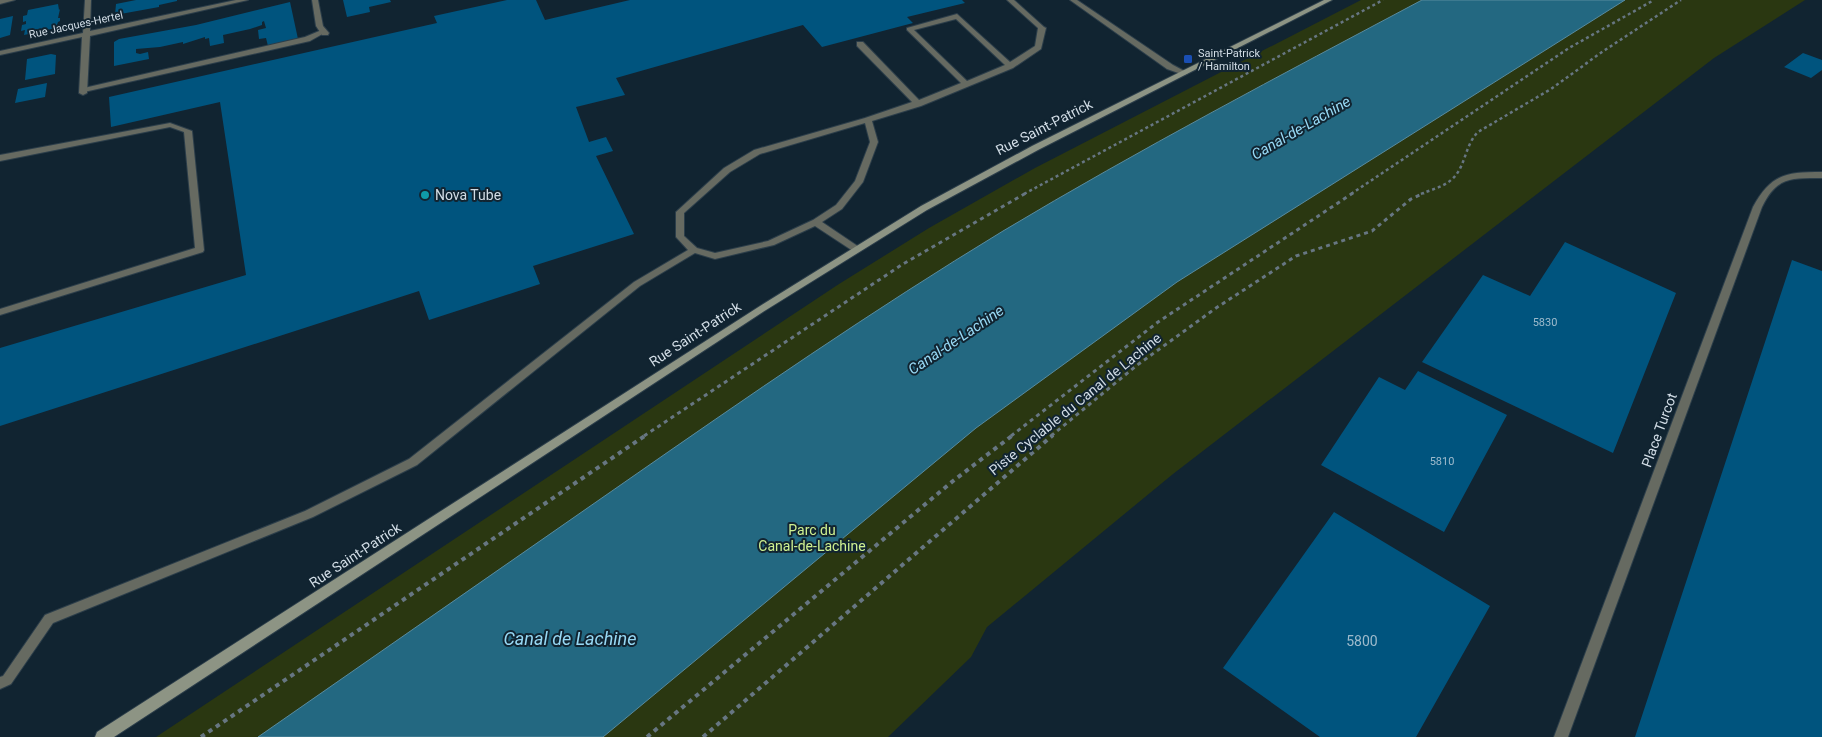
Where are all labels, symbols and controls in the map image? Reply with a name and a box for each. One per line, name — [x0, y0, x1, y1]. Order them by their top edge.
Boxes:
street label: Rue Jacques-Hertel — [28, 9, 124, 41]
place label: Saint-Patrick / Hamilton — [1198, 47, 1261, 73]
marker: Saint-Patrick / Hamilton — [1182, 53, 1194, 65]
water label: Canal-de-Lachine — [1248, 92, 1354, 164]
street label: Rue Saint-Patrick — [993, 95, 1096, 158]
place label: Nova Tube — [435, 187, 501, 203]
marker: Nova Tube — [419, 189, 431, 201]
street label: Rue Saint-Patrick — [646, 298, 745, 370]
water label: Canal-de-Lachine — [905, 301, 1007, 379]
house number: 5830 — [1533, 316, 1557, 329]
street label: Piste Cyclable du Canal de Lachine — [986, 330, 1164, 478]
street label: Place Turcot — [1638, 390, 1680, 469]
house number: 5810 — [1430, 455, 1454, 468]
street label: Rue Saint-Patrick — [306, 519, 405, 591]
park label: Parc du Canal-de-Lachine — [758, 522, 866, 554]
water label: Canal de Lachine — [504, 628, 637, 649]
house number: 5800 — [1346, 633, 1378, 649]

